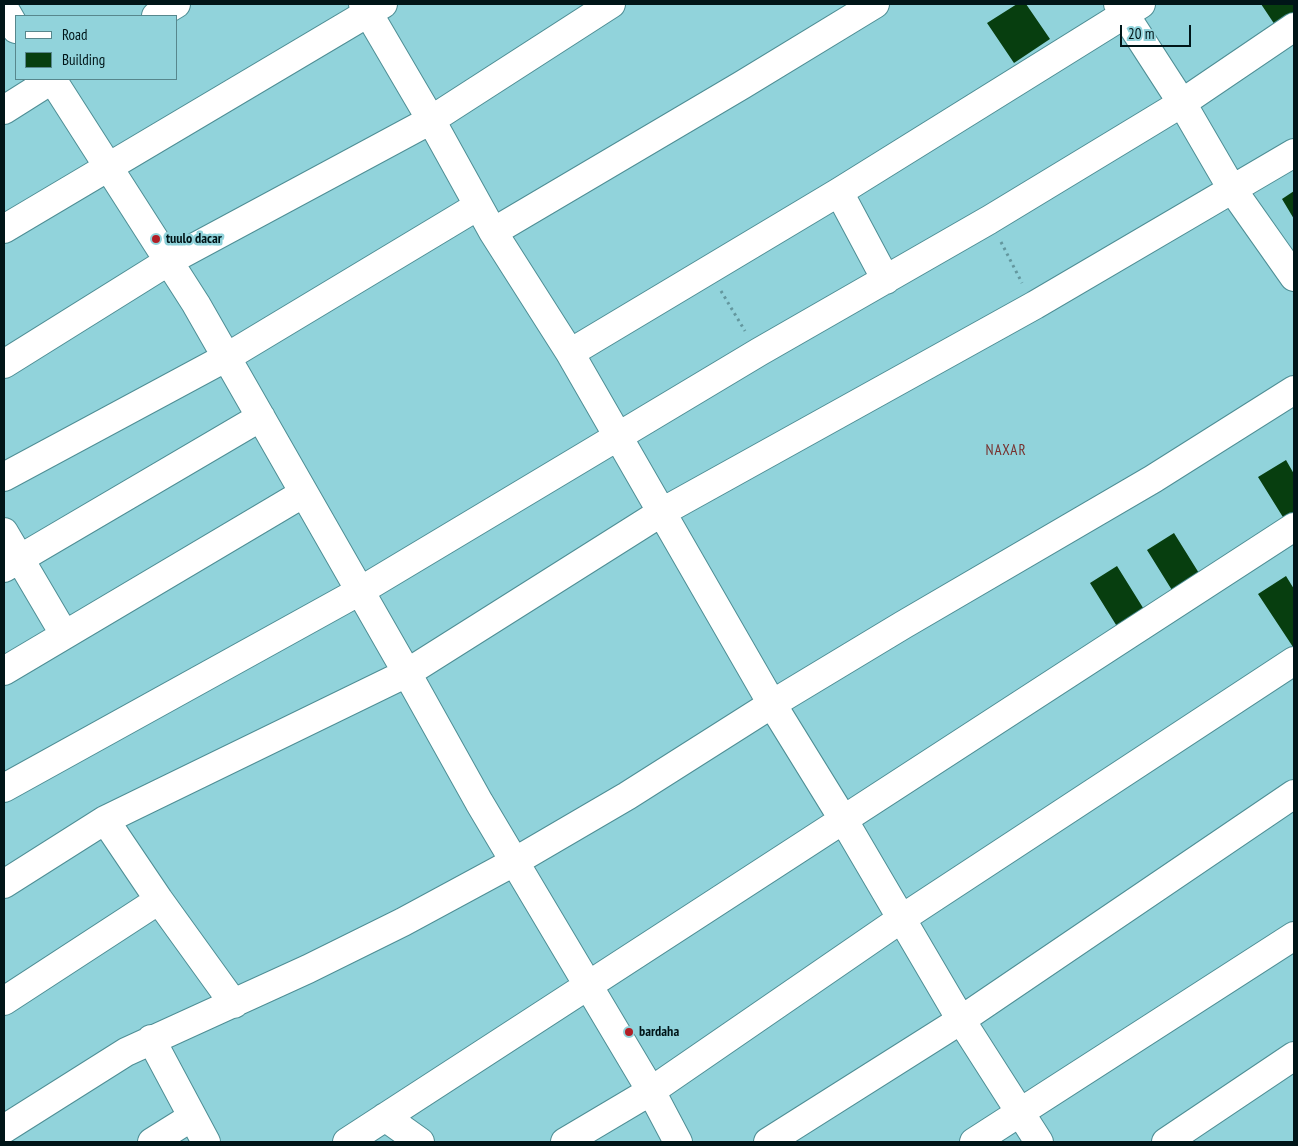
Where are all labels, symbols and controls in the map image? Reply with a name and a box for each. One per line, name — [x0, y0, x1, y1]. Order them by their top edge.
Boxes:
legend — [15, 15, 178, 80]
scale bar — [1123, 15, 1194, 47]
text: 20 m — [1128, 24, 1154, 43]
text: Road — [62, 25, 88, 44]
text: Building — [62, 50, 105, 69]
place label: tuulo dacar — [166, 231, 222, 247]
marker: tuulo dacar — [150, 233, 162, 245]
district label: NAXAR — [985, 442, 1027, 460]
place label: bardaha — [639, 1024, 679, 1040]
marker: bardaha — [623, 1026, 635, 1038]

